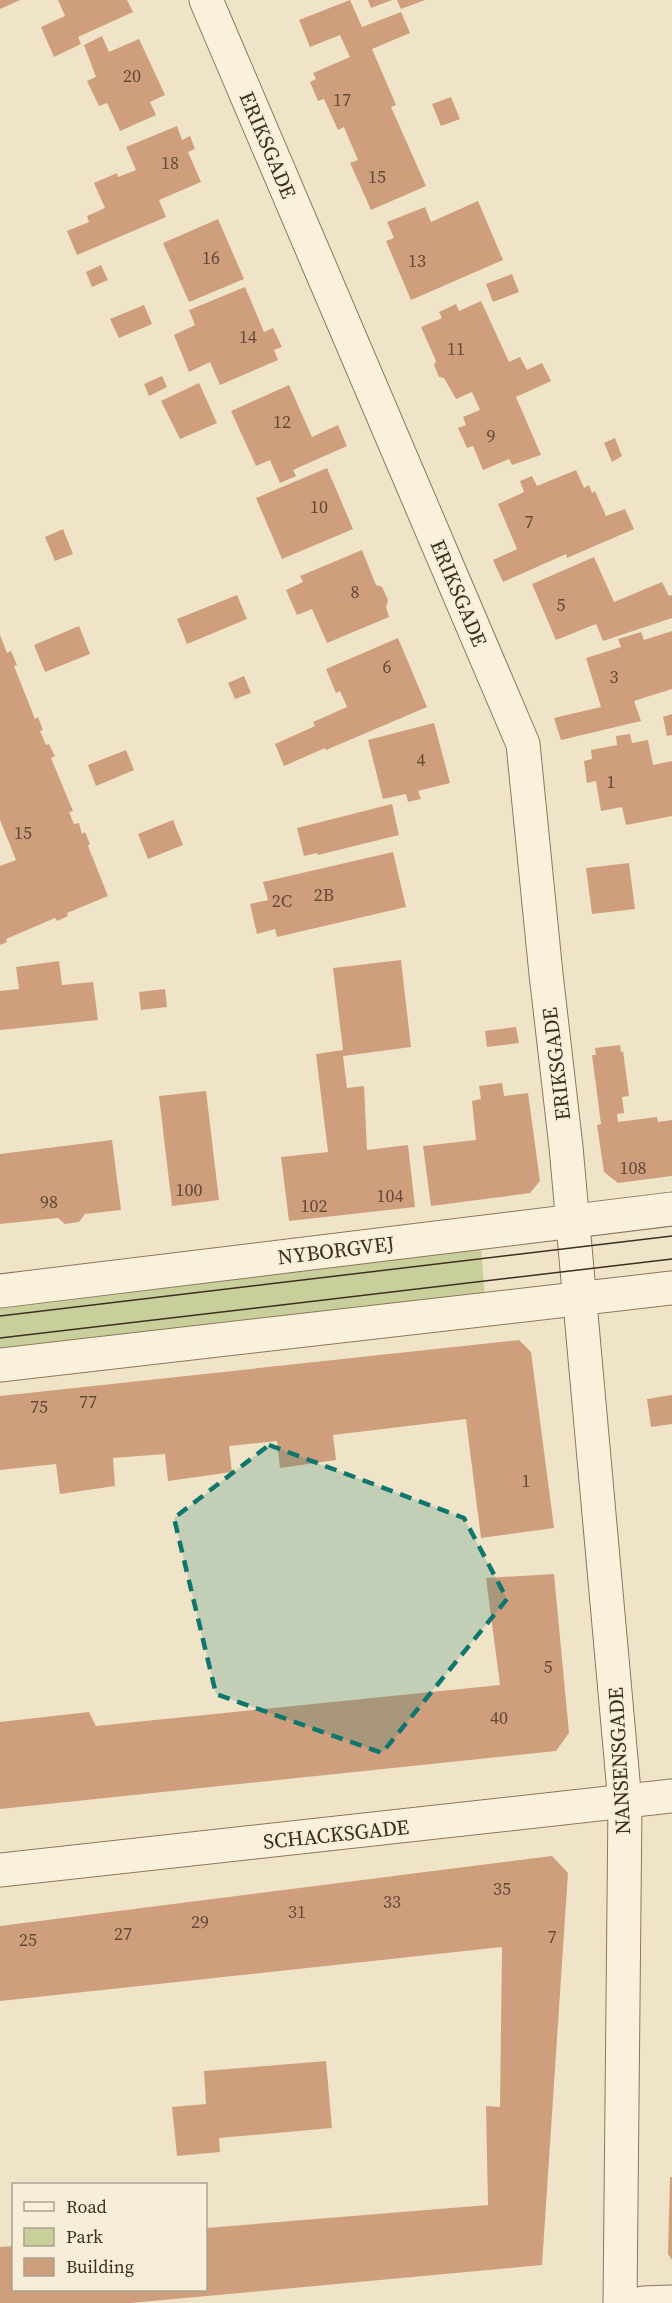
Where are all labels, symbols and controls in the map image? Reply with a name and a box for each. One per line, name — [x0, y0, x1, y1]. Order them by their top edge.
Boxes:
house number: 20 — [123, 63, 141, 88]
street label: ERIKSGADE — [232, 87, 304, 203]
house number: 17 — [333, 87, 351, 112]
house number: 18 — [161, 150, 179, 175]
house number: 15 — [368, 164, 386, 189]
house number: 16 — [202, 245, 220, 270]
house number: 13 — [408, 248, 426, 273]
house number: 14 — [239, 324, 257, 349]
house number: 11 — [447, 336, 465, 361]
house number: 12 — [273, 409, 291, 434]
house number: 9 — [487, 423, 496, 448]
house number: 10 — [310, 494, 328, 519]
house number: 7 — [525, 509, 534, 534]
street label: ERIKSGADE — [423, 535, 495, 651]
house number: 8 — [351, 579, 360, 604]
house number: 5 — [557, 592, 566, 617]
house number: 6 — [383, 654, 392, 679]
house number: 3 — [610, 664, 619, 689]
house number: 4 — [417, 747, 426, 772]
house number: 1 — [607, 769, 616, 794]
house number: 15 — [14, 820, 32, 845]
house number: 2B — [314, 882, 334, 907]
house number: 2C — [272, 888, 292, 913]
street label: ERIKSGADE — [535, 1006, 577, 1122]
house number: 108 — [620, 1155, 647, 1180]
house number: 100 — [176, 1177, 203, 1202]
house number: 104 — [377, 1183, 404, 1208]
house number: 98 — [40, 1189, 58, 1214]
house number: 102 — [301, 1193, 328, 1218]
street label: NYBORGVEJ — [276, 1228, 396, 1272]
house number: 77 — [79, 1389, 97, 1414]
house number: 75 — [30, 1394, 48, 1419]
house number: 1 — [522, 1468, 531, 1493]
house number: 5 — [544, 1654, 553, 1679]
street label: NANSENSGADE — [601, 1687, 637, 1835]
house number: 40 — [490, 1705, 508, 1730]
street label: SCHACKSGADE — [262, 1812, 410, 1856]
house number: 35 — [493, 1876, 511, 1901]
house number: 33 — [383, 1889, 401, 1914]
house number: 31 — [288, 1899, 306, 1924]
house number: 29 — [191, 1909, 209, 1934]
house number: 27 — [114, 1921, 132, 1946]
house number: 7 — [548, 1924, 557, 1949]
house number: 25 — [19, 1927, 37, 1952]
legend — [12, 2183, 207, 2291]
text: Road — [66, 2194, 107, 2219]
text: Park — [66, 2224, 103, 2249]
text: Building — [66, 2254, 134, 2279]

